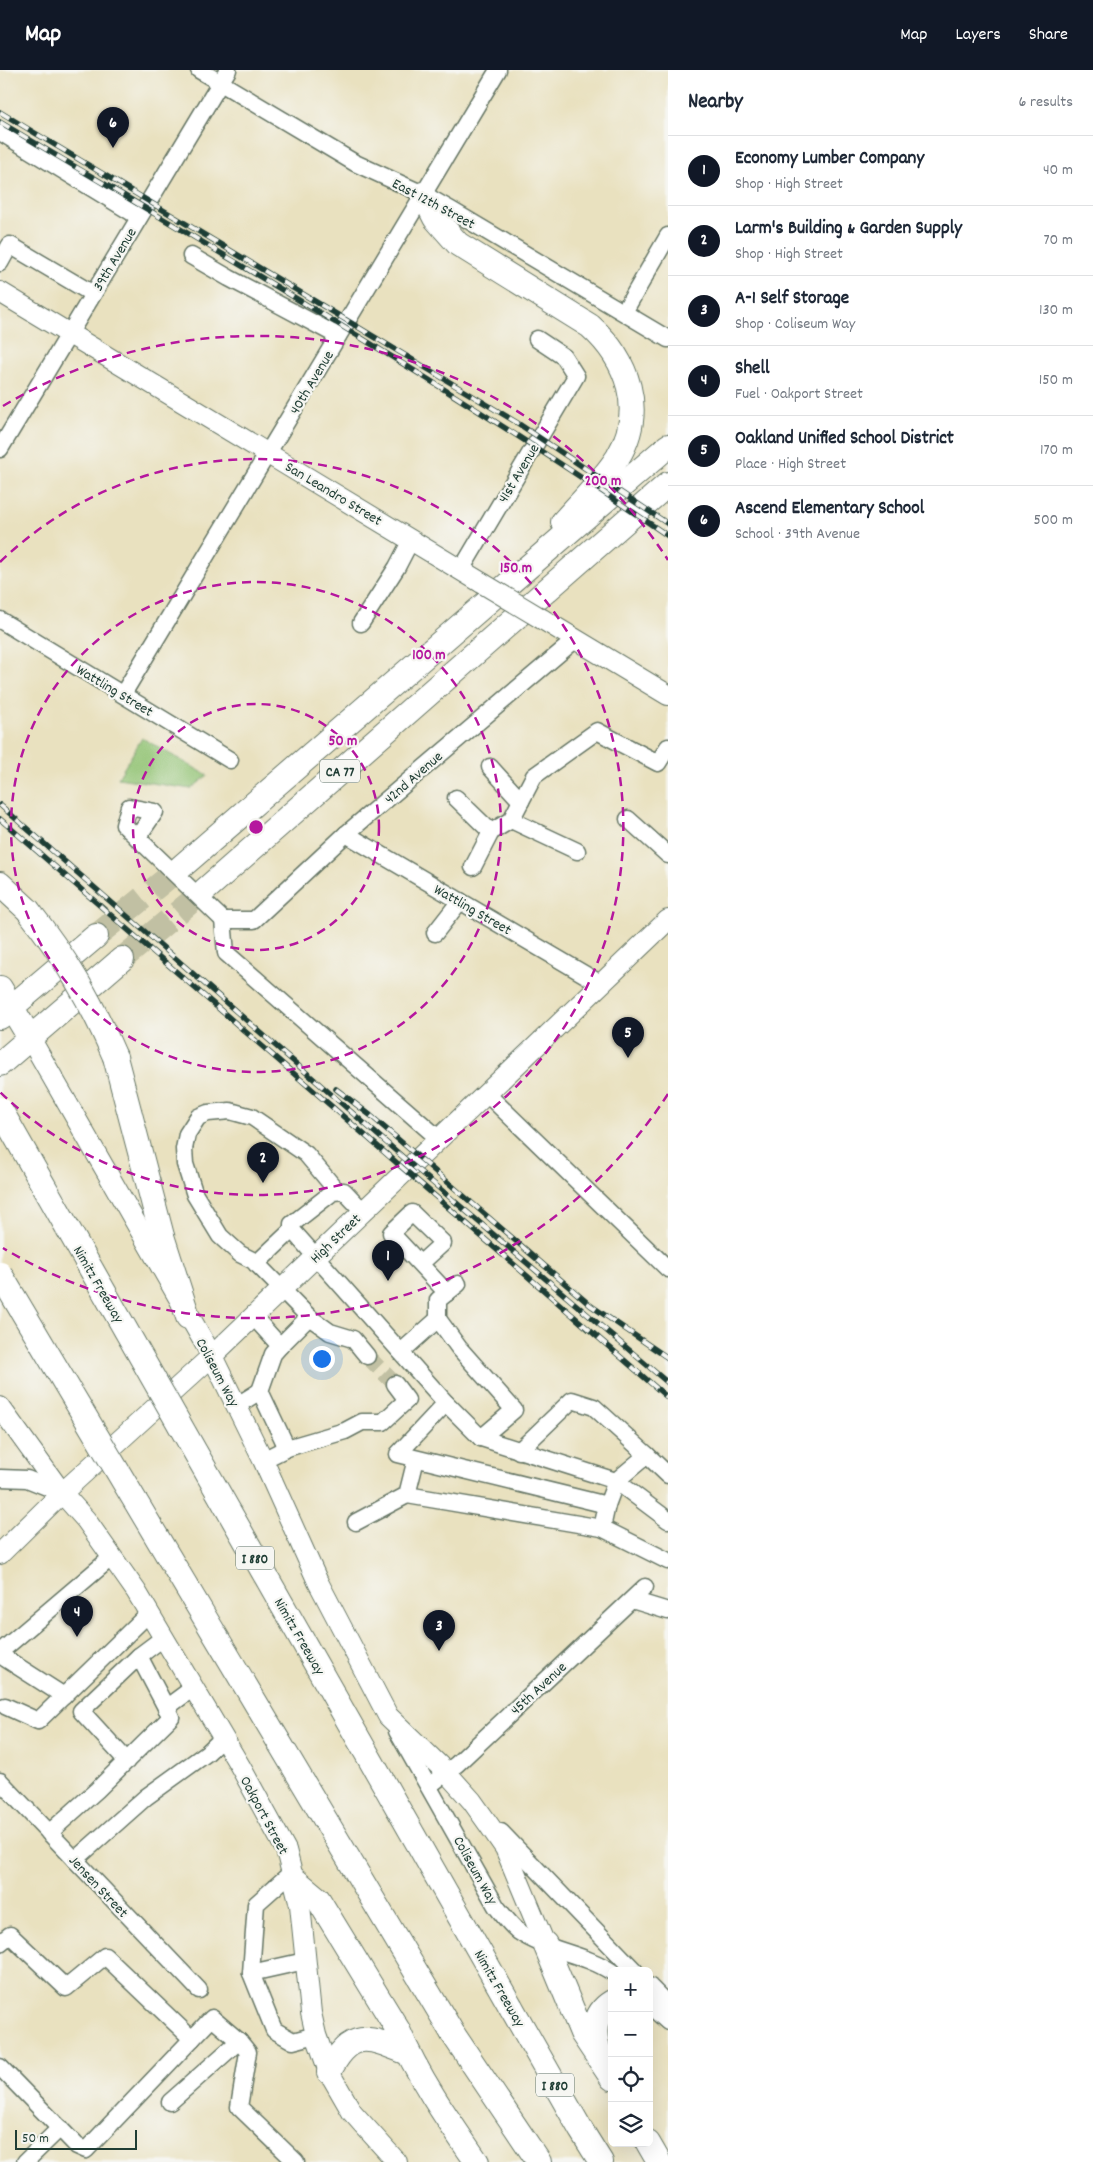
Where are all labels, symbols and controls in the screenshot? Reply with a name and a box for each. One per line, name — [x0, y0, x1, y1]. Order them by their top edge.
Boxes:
text: Map — [25, 18, 61, 52]
text: Map — [900, 23, 927, 48]
text: Layers — [955, 23, 1001, 48]
text: Share — [1029, 23, 1068, 48]
text: Nearby — [688, 88, 743, 118]
text: 6 results — [1018, 91, 1073, 114]
pin: 6 — [97, 107, 129, 148]
text: Economy Lumber Company — [735, 146, 924, 173]
text: 1 — [702, 159, 706, 182]
text: 40 m — [1043, 159, 1073, 182]
text: Shop · High Street — [735, 173, 843, 196]
street label: East 12th Street — [388, 174, 479, 236]
text: Larm's Building & Garden Supply — [735, 216, 962, 243]
street label: 39th Avenue — [88, 224, 143, 296]
text: 2 — [701, 229, 708, 252]
text: 70 m — [1043, 229, 1073, 252]
text: Shop · High Street — [735, 243, 843, 266]
text: A-1 Self Storage — [735, 286, 849, 313]
text: 3 — [700, 299, 708, 322]
text: 130 m — [1039, 299, 1073, 322]
text: Shop · Coliseum Way — [735, 313, 855, 336]
street label: 40th Avenue — [285, 346, 341, 419]
text: Shell — [735, 356, 770, 383]
text: 4 — [701, 369, 707, 392]
text: 150 m — [1039, 369, 1073, 392]
text: Fuel · Oakport Street — [735, 383, 863, 406]
text: Oakland Unified School District — [735, 426, 954, 453]
text: 5 — [700, 439, 708, 462]
text: 170 m — [1040, 439, 1073, 462]
street label: 41st Avenue — [493, 440, 546, 508]
text: Place · High Street — [735, 453, 846, 476]
street label: San Leandro Street — [280, 457, 386, 533]
text: 200 m — [585, 471, 621, 493]
text: Ascend Elementary School — [735, 496, 924, 523]
text: 6 — [700, 509, 708, 532]
text: 500 m — [1033, 509, 1073, 532]
text: School · 39th Avenue — [735, 523, 860, 546]
text: 150 m — [500, 558, 532, 580]
text: 100 m — [412, 645, 446, 667]
street label: Wattling Street — [71, 660, 157, 724]
text: 50 m — [329, 731, 357, 753]
street label: 42nd Avenue — [380, 747, 449, 810]
road number: CA 77 — [320, 759, 360, 782]
centre of rings — [247, 818, 265, 836]
street label: Wattling Street — [429, 880, 515, 942]
pin: 5 — [612, 1017, 644, 1058]
pin: 2 — [247, 1142, 279, 1183]
street label: High Street — [306, 1209, 367, 1269]
pin: 1 — [372, 1240, 404, 1281]
street label: Nimitz Freeway — [66, 1242, 129, 1329]
street label: Coliseum Way — [189, 1335, 244, 1412]
your location — [309, 1346, 335, 1372]
road number: I 880 — [236, 1546, 274, 1570]
street label: Nimitz Freeway — [267, 1594, 330, 1681]
pin: 4 — [61, 1596, 93, 1637]
pin: 3 — [423, 1610, 455, 1651]
street label: 45th Avenue — [506, 1657, 573, 1721]
street label: Oakport Street — [233, 1773, 293, 1860]
street label: Coliseum Way — [446, 1833, 503, 1910]
street label: Jensen Street — [63, 1851, 133, 1924]
street label: Nimitz Freeway — [467, 1946, 530, 2033]
map controls — [608, 1967, 653, 2147]
button: + — [608, 1967, 653, 2012]
button: − — [608, 2012, 653, 2057]
button: locate — [608, 2057, 653, 2102]
road number: I 880 — [536, 2074, 574, 2096]
button: layers — [608, 2102, 653, 2147]
scale bar — [15, 2127, 138, 2150]
text: 50 m — [22, 2129, 49, 2149]

